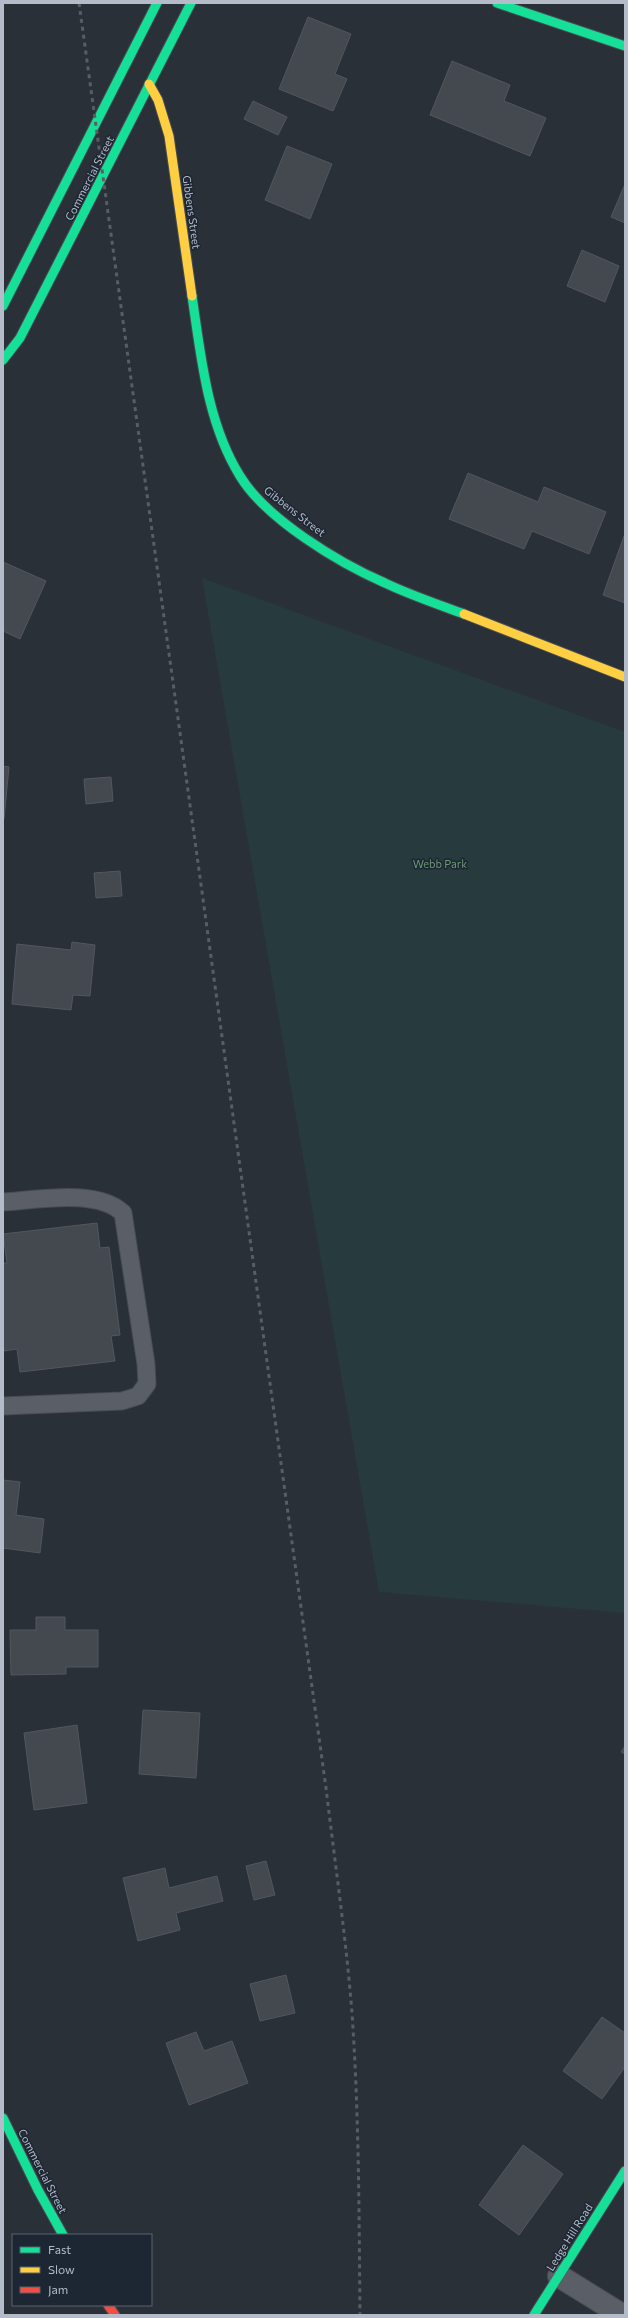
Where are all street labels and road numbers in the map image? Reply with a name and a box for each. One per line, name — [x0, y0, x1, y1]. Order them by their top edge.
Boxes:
street label: Commercial Street — [62, 133, 116, 223]
street label: Gibbens Street — [180, 174, 204, 250]
street label: Gibbens Street — [262, 483, 329, 539]
street label: Commercial Street — [16, 2126, 70, 2216]
street label: Ledge Hill Road — [543, 2201, 595, 2273]

